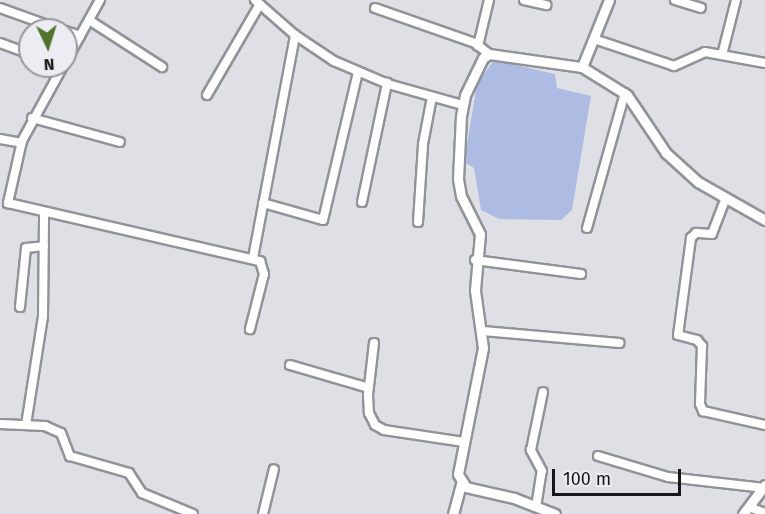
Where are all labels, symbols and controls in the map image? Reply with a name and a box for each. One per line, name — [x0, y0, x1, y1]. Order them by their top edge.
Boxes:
north arrow — [18, 18, 78, 78]
text: N — [43, 55, 55, 74]
scale bar — [555, 457, 684, 495]
text: 100 m — [563, 468, 611, 490]

